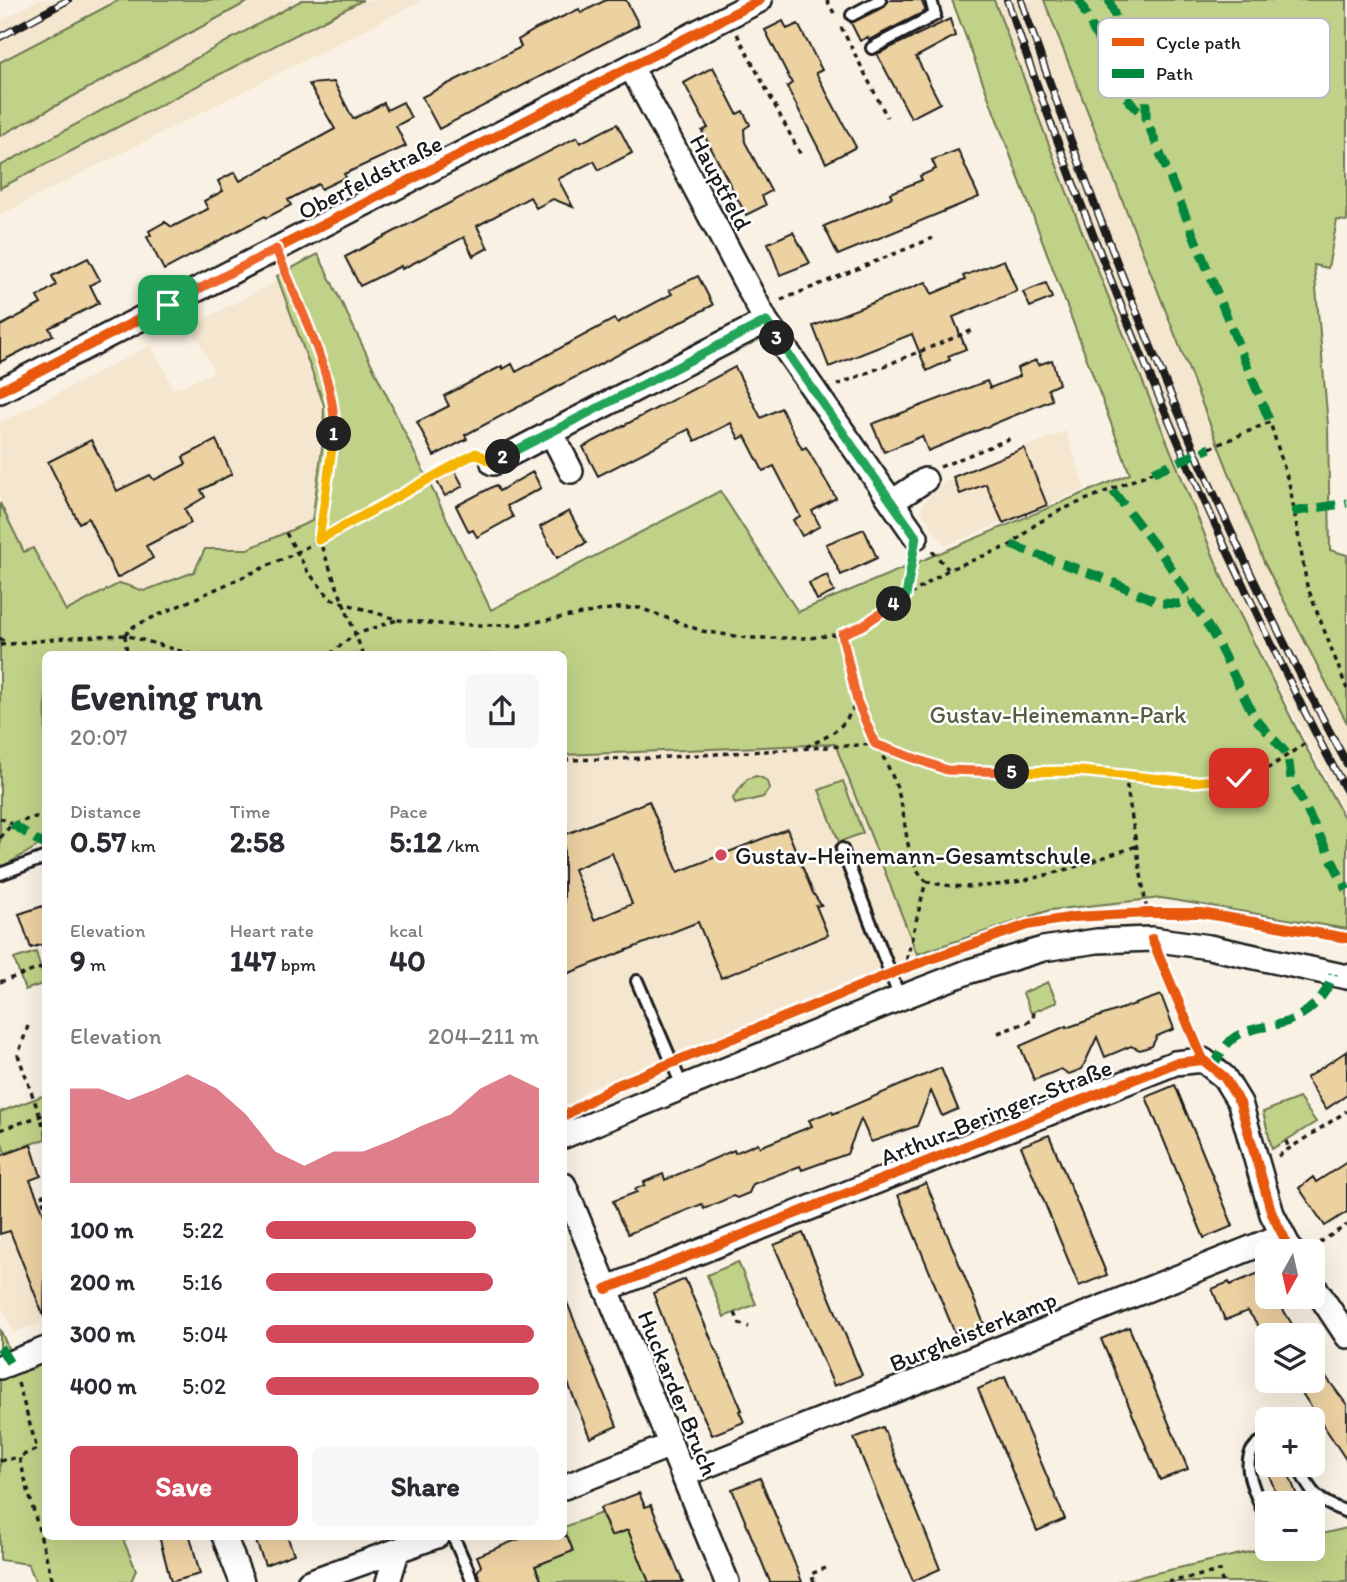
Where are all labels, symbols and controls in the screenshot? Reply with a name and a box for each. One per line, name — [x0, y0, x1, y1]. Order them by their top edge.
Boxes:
legend — [1098, 18, 1330, 98]
text: Cycle path — [1156, 31, 1241, 54]
text: Path — [1156, 62, 1193, 85]
street label: Oberfeldstraße — [293, 128, 447, 226]
street label: Hauptfeld — [684, 129, 758, 235]
pin — [138, 275, 198, 335]
icon: arrive — [149, 286, 187, 324]
pin: 3 — [760, 320, 794, 356]
text: 3 — [771, 326, 782, 349]
pin: 1 — [316, 416, 352, 452]
text: 1 — [329, 422, 338, 445]
pin: 2 — [486, 440, 520, 475]
text: 2 — [498, 445, 508, 468]
pin: 4 — [876, 586, 912, 622]
text: 4 — [888, 592, 899, 615]
text: Evening run — [70, 674, 263, 720]
button: share — [465, 674, 539, 748]
park label: Gustav-Heinemann-Park — [930, 700, 1187, 729]
text: 20:07 — [70, 723, 127, 751]
pin — [1209, 748, 1269, 808]
pin: 5 — [995, 754, 1030, 790]
icon: check — [1220, 759, 1258, 797]
text: 5 — [1007, 760, 1016, 783]
text: Distance — [70, 800, 141, 823]
text: Time — [230, 800, 270, 823]
text: Pace — [389, 800, 427, 823]
text: 0.57 — [70, 823, 127, 860]
text: 2:58 — [230, 823, 285, 860]
text: 5:12 — [389, 823, 442, 860]
text: km — [127, 834, 156, 857]
text: /km — [442, 834, 480, 857]
place label: Gustav-Heinemann-Gesamtschule — [735, 841, 1091, 870]
marker: Gustav-Heinemann-Gesamtschule — [713, 847, 729, 863]
text: Elevation — [70, 919, 146, 942]
text: Heart rate — [230, 919, 314, 942]
text: kcal — [389, 919, 423, 942]
text: 9 — [70, 942, 86, 979]
text: 147 — [230, 942, 277, 979]
text: 40 — [389, 942, 426, 979]
text: m — [86, 953, 106, 976]
text: bpm — [277, 953, 316, 976]
text: Elevation — [70, 1022, 161, 1050]
text: 204–211 m — [428, 1022, 539, 1050]
street label: Arthur-Beringer-Straße — [876, 1052, 1116, 1172]
text: 100 m — [70, 1216, 134, 1244]
text: 5:22 — [182, 1216, 224, 1244]
north arrow — [1255, 1239, 1325, 1309]
map controls — [1255, 1239, 1325, 1561]
text: 200 m — [70, 1268, 135, 1296]
text: 5:16 — [182, 1268, 223, 1296]
street label: Burgheisterkamp — [885, 1284, 1061, 1378]
street label: Huckarder Bruch — [632, 1306, 724, 1480]
text: 300 m — [70, 1320, 135, 1348]
text: 5:04 — [182, 1320, 228, 1348]
button: layers — [1255, 1323, 1325, 1393]
text: 400 m — [70, 1372, 137, 1400]
text: 5:02 — [182, 1372, 226, 1400]
button: + — [1255, 1407, 1325, 1477]
button: Save — [70, 1446, 298, 1526]
button: Share — [312, 1446, 539, 1526]
button: − — [1255, 1491, 1325, 1561]

